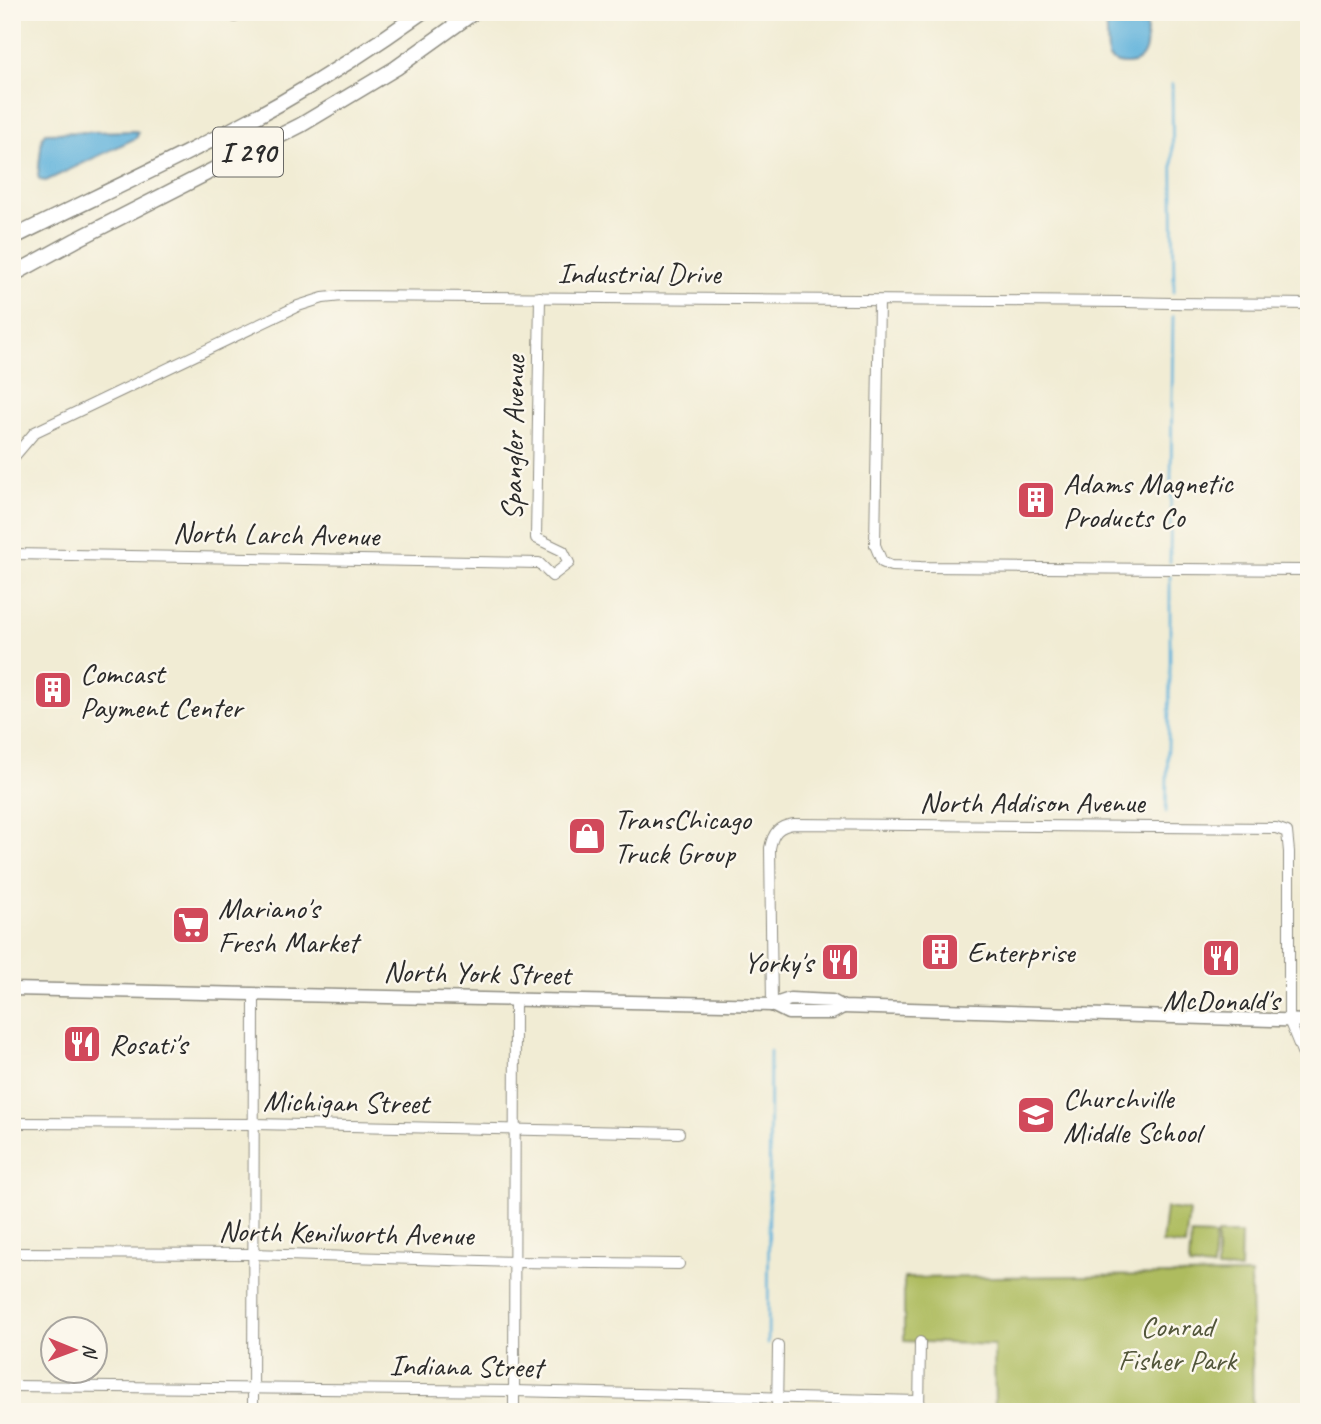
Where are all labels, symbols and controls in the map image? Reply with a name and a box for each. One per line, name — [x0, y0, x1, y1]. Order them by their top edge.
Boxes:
road number: I 290 — [213, 128, 283, 176]
street label: Industrial Drive — [557, 254, 723, 292]
street label: Spangler Avenue — [493, 353, 533, 521]
place label: Adams Magnetic Products Co — [1063, 464, 1234, 536]
building icon: Adams Magnetic Products Co — [1015, 479, 1057, 521]
street label: North Larch Avenue — [173, 513, 382, 555]
place label: Comcast Payment Center — [80, 654, 245, 726]
building icon: Comcast Payment Center — [32, 669, 74, 711]
street label: North Addison Avenue — [919, 783, 1147, 821]
place label: TransChicago Truck Group — [614, 800, 752, 872]
shop icon: TransChicago Truck Group — [566, 815, 608, 857]
place label: Mariano's Fresh Market — [218, 889, 362, 961]
supermarket icon: Mariano's Fresh Market — [170, 904, 212, 946]
building icon: Enterprise — [919, 931, 961, 973]
place label: Enterprise — [967, 933, 1077, 971]
restaurant icon: McDonald's — [1200, 937, 1242, 979]
restaurant icon: Yorky's — [819, 941, 861, 983]
place label: Yorky's — [743, 943, 816, 981]
street label: North York Street — [383, 952, 574, 994]
place label: McDonald's — [1163, 981, 1282, 1019]
restaurant icon: Rosati's — [61, 1023, 103, 1065]
place label: Rosati's — [109, 1025, 190, 1063]
place label: Churchville Middle School — [1063, 1079, 1206, 1151]
street label: Michigan Street — [263, 1082, 432, 1122]
school or university icon: Churchville Middle School — [1015, 1094, 1057, 1136]
street label: North Kenilworth Avenue — [218, 1212, 476, 1254]
park label: Conrad Fisher Park — [1118, 1307, 1238, 1379]
north arrow — [38, 1316, 108, 1386]
text: N — [78, 1344, 102, 1360]
street label: Indiana Street — [389, 1346, 547, 1386]

